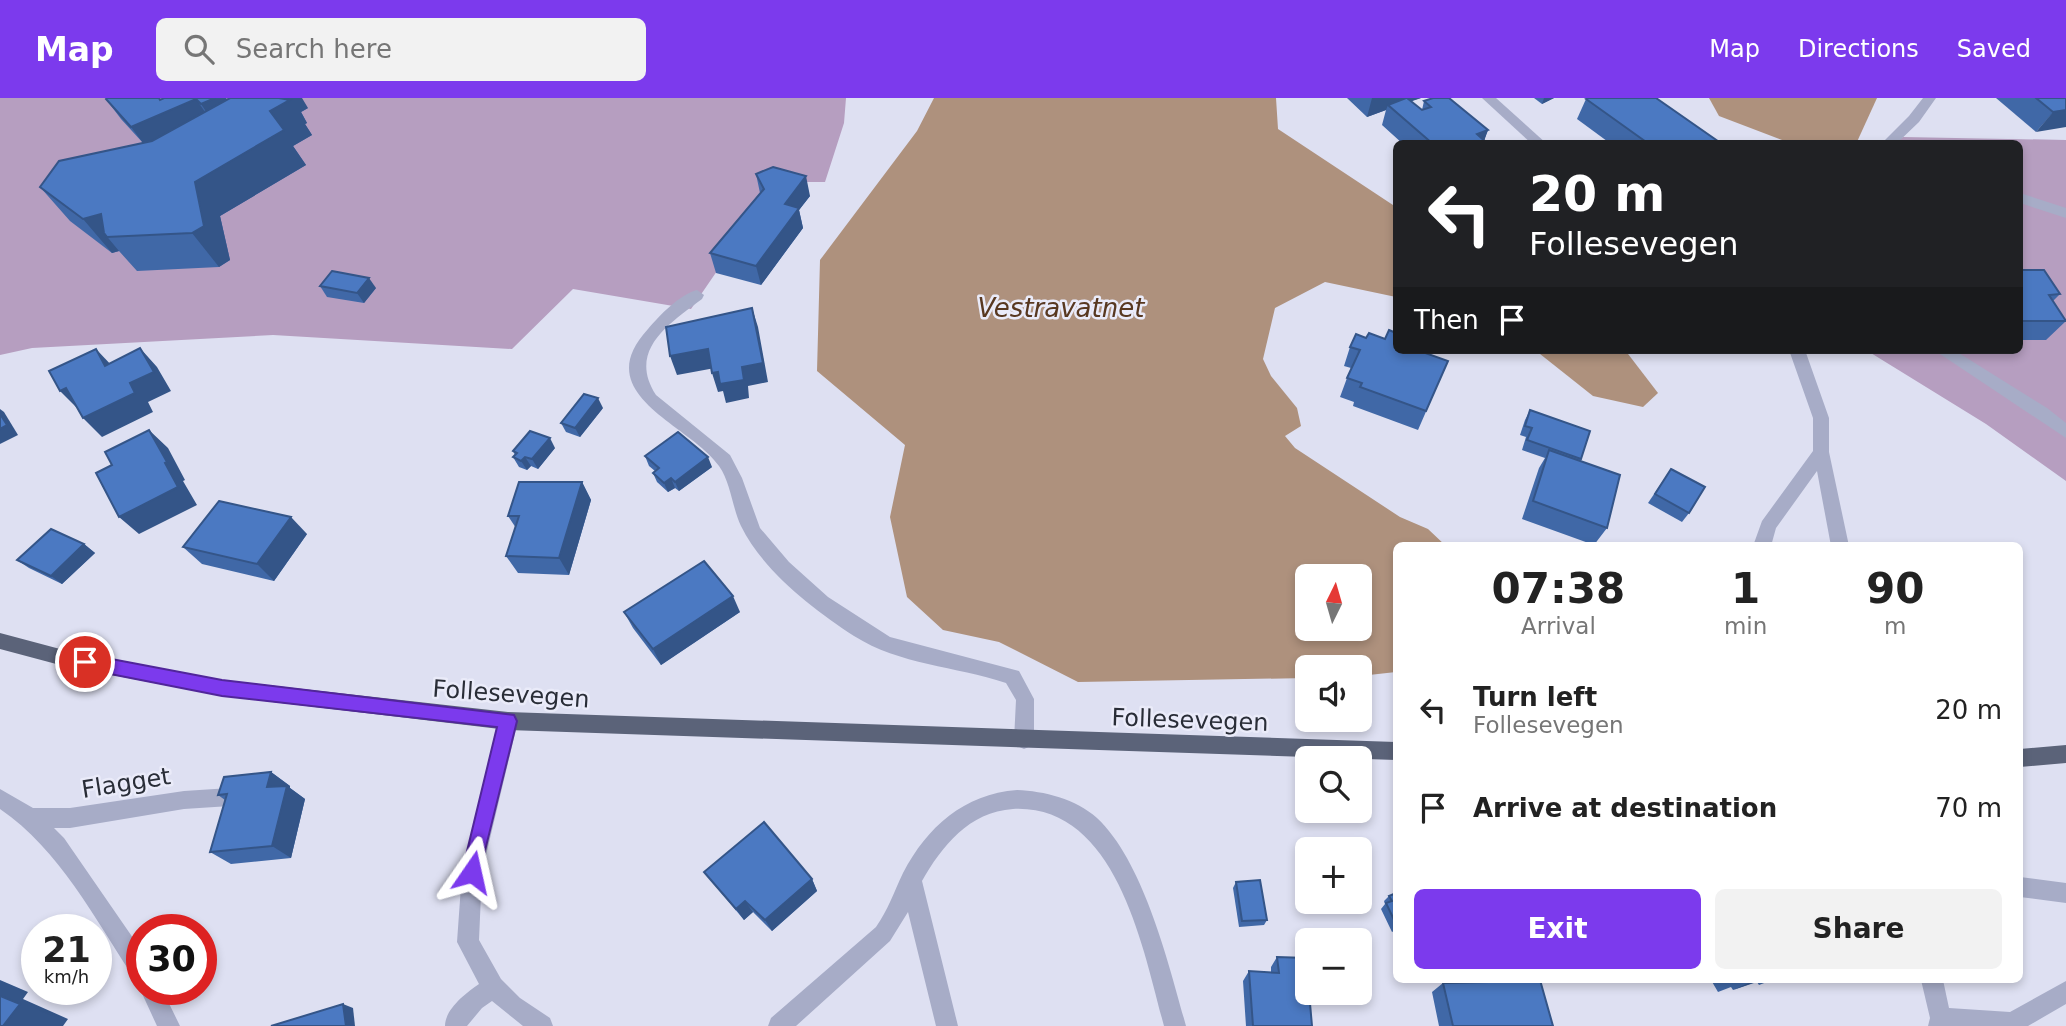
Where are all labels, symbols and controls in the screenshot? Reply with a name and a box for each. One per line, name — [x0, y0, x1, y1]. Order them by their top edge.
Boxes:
search box — [156, 18, 646, 81]
text: Map — [35, 30, 114, 69]
icon: search — [180, 30, 218, 68]
text: Search here — [236, 34, 392, 64]
text: Map — [1709, 35, 1760, 63]
text: Directions — [1798, 35, 1919, 63]
text: Saved — [1957, 35, 2031, 63]
text: 20 m — [1529, 166, 1665, 223]
icon: left — [1414, 168, 1505, 259]
text: Follesevegen — [1529, 225, 1739, 263]
water label: Vestravatnet — [978, 293, 1145, 323]
icon: arrive — [1493, 301, 1531, 339]
text: Then — [1414, 305, 1479, 335]
north arrow — [1295, 564, 1372, 640]
map controls — [1295, 564, 1372, 1005]
text: 07:38 — [1492, 564, 1625, 613]
text: 1 — [1731, 564, 1760, 613]
text: 90 — [1866, 564, 1924, 613]
text: Arrival — [1521, 613, 1596, 639]
text: min — [1724, 613, 1767, 639]
text: m — [1884, 613, 1906, 639]
pin — [55, 632, 115, 692]
icon: arrive — [66, 643, 104, 681]
button: sound — [1295, 655, 1372, 732]
street label: Follesevegen — [432, 675, 590, 713]
text: Turn left — [1473, 682, 1597, 712]
icon: left — [1414, 691, 1452, 729]
text: 20 m — [1935, 695, 2002, 725]
street label: Follesevegen — [1111, 703, 1269, 737]
text: Follesevegen — [1473, 712, 1624, 738]
button: search — [1295, 746, 1372, 823]
street label: Flagget — [79, 762, 173, 804]
icon: arrive — [1414, 789, 1452, 827]
text: Arrive at destination — [1473, 793, 1777, 823]
text: 70 m — [1935, 793, 2002, 823]
position arrow — [435, 835, 509, 909]
button: + — [1295, 837, 1372, 914]
button: Exit — [1414, 889, 1701, 969]
button: Share — [1715, 889, 2002, 969]
speed limit sign: 30 — [126, 914, 217, 1005]
button: − — [1295, 928, 1372, 1005]
text: 21 — [42, 930, 91, 970]
text: km/h — [44, 966, 89, 987]

